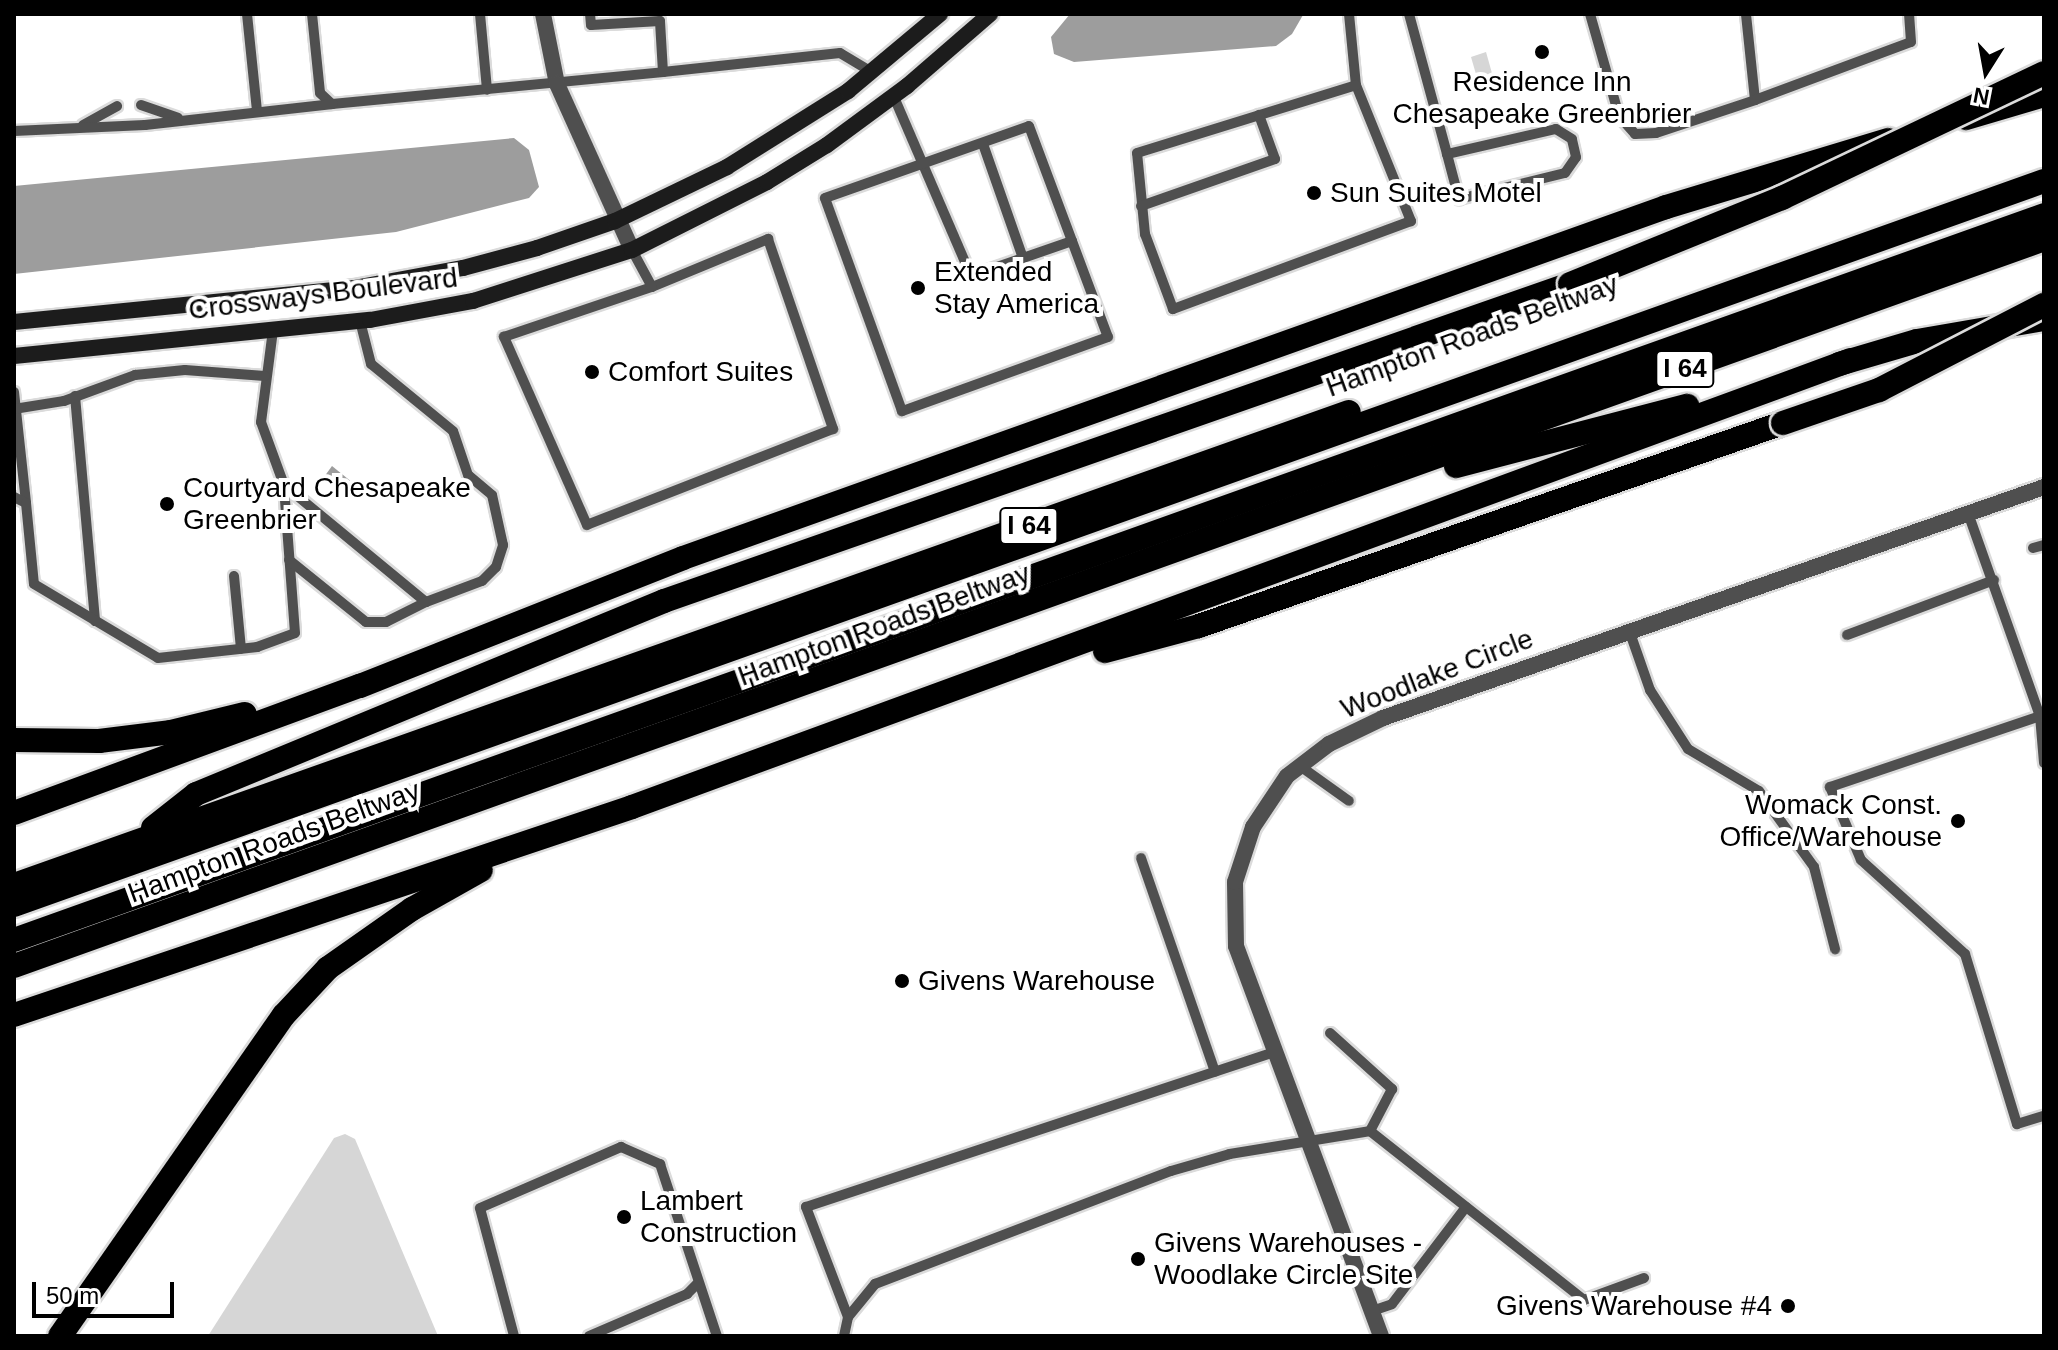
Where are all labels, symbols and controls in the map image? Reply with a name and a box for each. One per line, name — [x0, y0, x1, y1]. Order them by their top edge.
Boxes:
north arrow — [1946, 32, 2026, 112]
marker: Residence Inn Chesapeake Greenbrier — [1533, 43, 1551, 61]
place label: Residence Inn Chesapeake Greenbrier — [1393, 65, 1691, 131]
text: N — [1971, 82, 1992, 110]
place label: Sun Suites Motel — [1330, 176, 1542, 210]
marker: Sun Suites Motel — [1305, 184, 1323, 202]
place label: Extended Stay America — [934, 255, 1100, 321]
street label: Crossways Boulevard — [187, 261, 459, 327]
street label: Hampton Roads Beltway — [1321, 268, 1623, 404]
marker: Extended Stay America — [909, 279, 927, 297]
road number: I 64 — [1655, 347, 1715, 391]
place label: Comfort Suites — [608, 355, 793, 389]
marker: Comfort Suites — [583, 363, 601, 381]
place label: Courtyard Chesapeake Greenbrier — [183, 471, 471, 537]
marker: Courtyard Chesapeake Greenbrier — [158, 495, 176, 513]
road number: I 64 — [999, 504, 1059, 548]
street label: Hampton Roads Beltway — [733, 557, 1035, 693]
street label: Woodlake Circle — [1336, 622, 1538, 726]
street label: Hampton Roads Beltway — [123, 774, 425, 910]
place label: Womack Const. Office/Warehouse — [1719, 788, 1942, 854]
marker: Womack Const. Office/Warehouse — [1949, 812, 1967, 830]
place label: Givens Warehouse — [918, 964, 1155, 998]
marker: Givens Warehouse — [893, 972, 911, 990]
place label: Lambert Construction — [640, 1184, 797, 1250]
marker: Lambert Construction — [615, 1208, 633, 1226]
place label: Givens Warehouses - Woodlake Circle Site — [1154, 1226, 1422, 1292]
marker: Givens Warehouses - Woodlake Circle Site — [1129, 1250, 1147, 1268]
scale bar — [36, 1266, 178, 1316]
text: 50 m — [46, 1282, 99, 1309]
place label: Givens Warehouse #4 — [1496, 1289, 1772, 1323]
marker: Givens Warehouse #4 — [1779, 1297, 1797, 1315]

